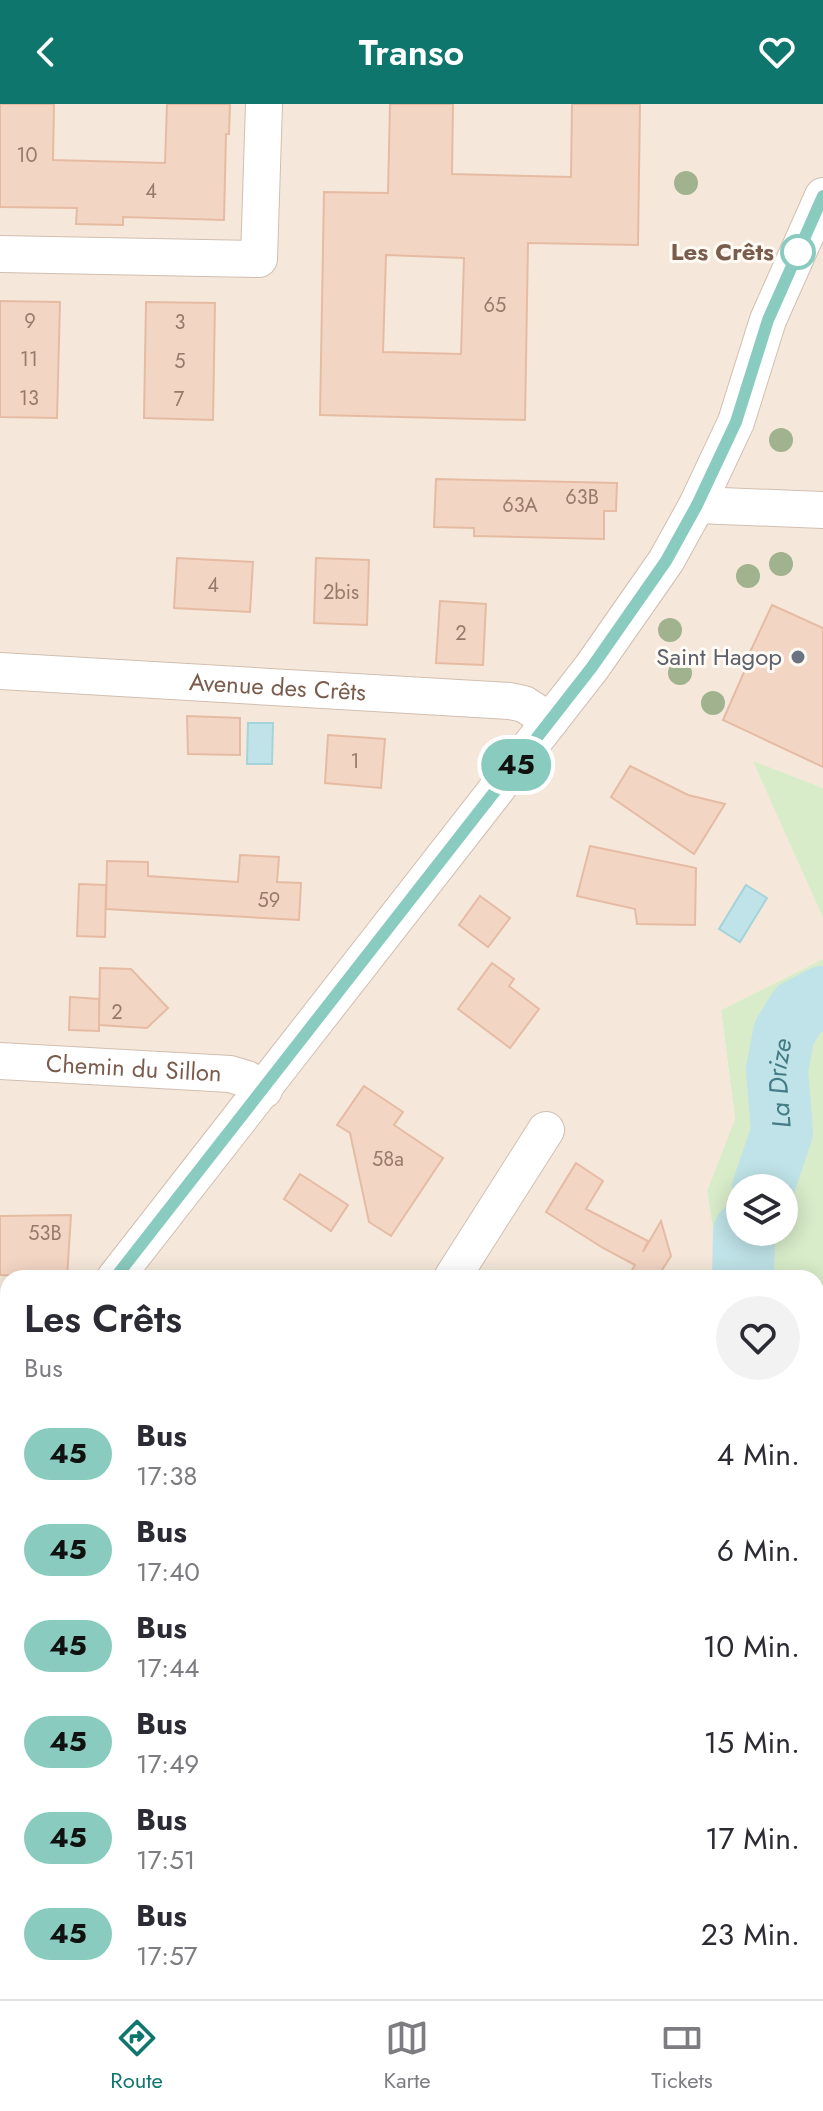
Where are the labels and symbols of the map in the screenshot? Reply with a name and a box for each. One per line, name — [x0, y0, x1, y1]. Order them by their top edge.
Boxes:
house number: 10 — [17, 141, 38, 170]
house number: 4 — [145, 177, 157, 206]
place label: Les Crêts — [671, 234, 774, 269]
marker: Les Crêts — [781, 235, 815, 269]
house number: 65 — [484, 291, 506, 320]
house number: 9 — [24, 307, 36, 336]
house number: 3 — [175, 308, 186, 337]
house number: 11 — [20, 345, 38, 374]
house number: 5 — [174, 347, 186, 376]
house number: 13 — [19, 384, 39, 413]
house number: 7 — [174, 385, 185, 414]
house number: 63B — [565, 483, 599, 512]
house number: 63A — [502, 491, 538, 520]
house number: 4 — [207, 571, 219, 600]
house number: 2bis — [323, 578, 359, 607]
house number: 2 — [455, 619, 467, 648]
place label: Saint Hagop — [656, 639, 782, 674]
marker: Saint Hagop — [789, 648, 807, 666]
street label: Avenue des Crêts — [188, 664, 367, 709]
line badge: 45 — [480, 739, 552, 791]
house number: 1 — [351, 747, 360, 776]
house number: 59 — [258, 886, 280, 915]
house number: 2 — [111, 998, 123, 1027]
water label: La Drize — [758, 1035, 802, 1130]
street label: Chemin du Sillon — [45, 1046, 223, 1090]
house number: 58a — [372, 1145, 404, 1174]
house number: 53B — [28, 1219, 62, 1248]

